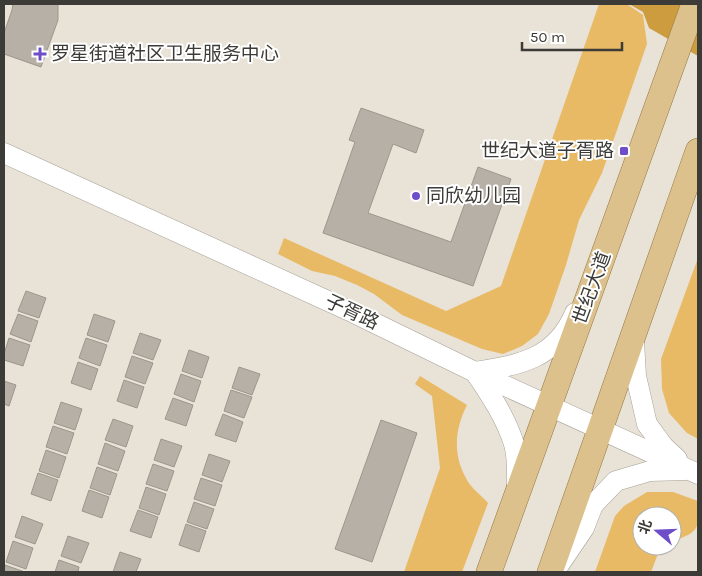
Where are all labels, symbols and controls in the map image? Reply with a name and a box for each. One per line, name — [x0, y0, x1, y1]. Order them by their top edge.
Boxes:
scale bar — [522, 20, 622, 52]
text: 50 m — [530, 28, 565, 46]
place label: 罗星街道社区卫生服务中心 — [51, 43, 279, 65]
marker: 罗星街道社区卫生服务中心 — [33, 47, 47, 61]
place label: 世纪大道子胥路 — [481, 140, 614, 162]
marker: 世纪大道子胥路 — [618, 145, 630, 157]
place label: 同欣幼儿园 — [426, 185, 521, 207]
marker: 同欣幼儿园 — [410, 190, 422, 202]
street label: 世纪大道 — [569, 249, 615, 327]
street label: 子胥路 — [322, 290, 382, 334]
north arrow — [632, 506, 682, 556]
text: 北 — [635, 518, 655, 536]

